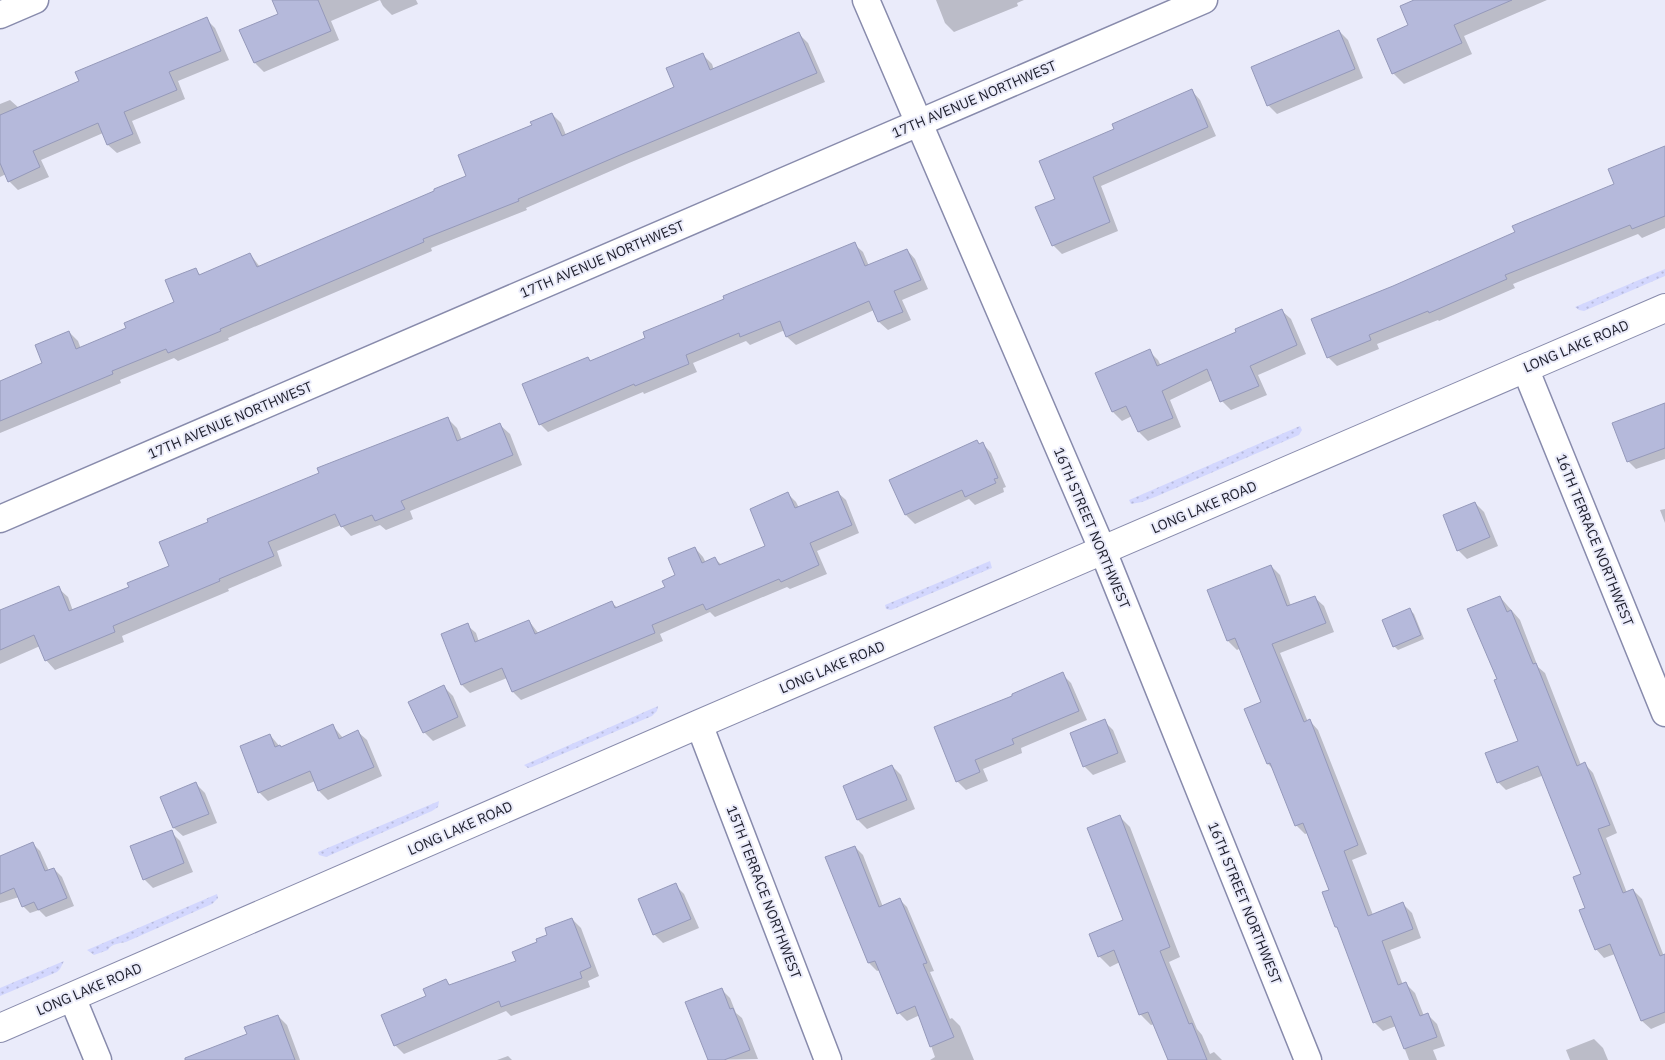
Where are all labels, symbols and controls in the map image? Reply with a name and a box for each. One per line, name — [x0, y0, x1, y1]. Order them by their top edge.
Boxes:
street label: 17TH AVENUE NORTHWEST — [889, 56, 1059, 142]
street label: 17TH AVENUE NORTHWEST — [517, 216, 687, 302]
street label: LONG LAKE ROAD — [1521, 316, 1631, 376]
street label: 17TH AVENUE NORTHWEST — [145, 377, 315, 463]
street label: 16TH STREET NORTHWEST — [1050, 445, 1134, 611]
street label: 16TH TERRACE NORTHWEST — [1552, 451, 1638, 629]
street label: LONG LAKE ROAD — [1149, 477, 1259, 537]
street label: LONG LAKE ROAD — [777, 637, 887, 697]
street label: LONG LAKE ROAD — [405, 797, 515, 859]
street label: 15TH TERRACE NORTHWEST — [723, 803, 805, 981]
street label: 16TH STREET NORTHWEST — [1204, 819, 1286, 987]
street label: LONG LAKE ROAD — [34, 959, 144, 1019]

